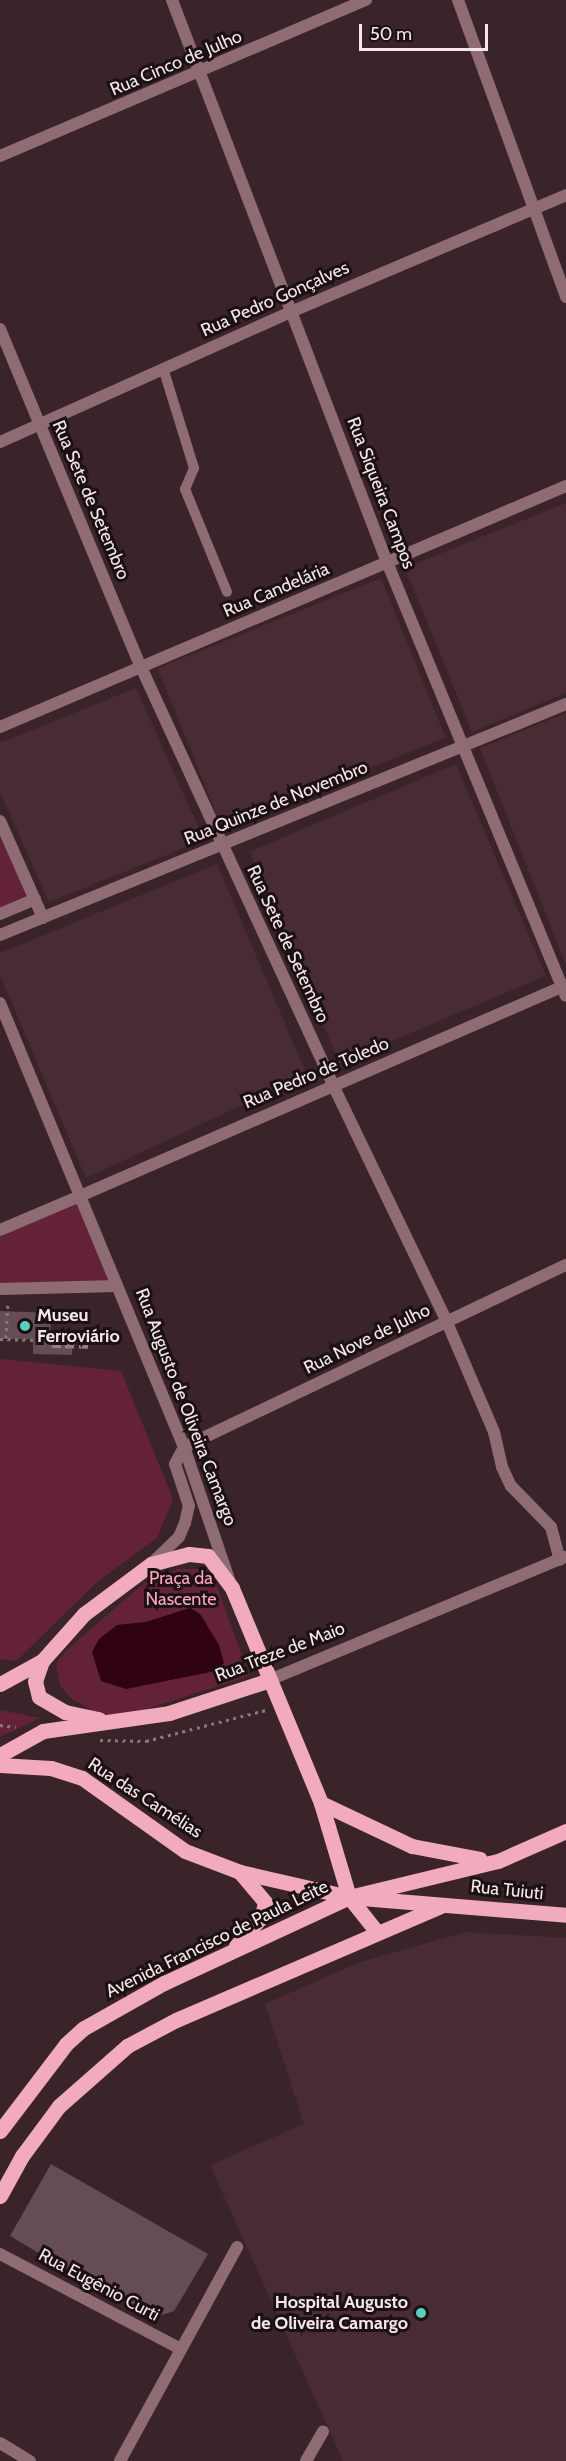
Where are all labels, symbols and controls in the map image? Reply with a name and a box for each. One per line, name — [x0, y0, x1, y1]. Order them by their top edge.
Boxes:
scale bar — [362, 12, 491, 50]
text: 50 m — [370, 23, 412, 45]
street label: Rua Cinco de Julho — [107, 25, 245, 101]
street label: Rua Pedro Gonçalves — [198, 257, 352, 341]
street label: Rua Siqueira Campos — [342, 414, 420, 572]
street label: Rua Sete de Setembro — [48, 417, 134, 583]
street label: Rua Candelária — [220, 558, 332, 622]
street label: Rua Quinze de Novembro — [181, 756, 371, 850]
street label: Rua Sete de Setembro — [242, 862, 334, 1026]
street label: Rua Pedro de Toledo — [240, 1033, 392, 1113]
street label: Rua Augusto de Oliveira Camargo — [131, 1285, 241, 1529]
street label: Rua Nove de Julho — [300, 1299, 434, 1379]
place label: Museu Ferroviário — [37, 1305, 120, 1348]
marker: Museu Ferroviário — [18, 1319, 32, 1333]
park label: Praça da Nascente — [146, 1568, 216, 1610]
street label: Rua Treze de Maio — [212, 1617, 348, 1687]
street label: Rua das Camélias — [84, 1753, 206, 1843]
street label: Rua Tuiuti — [469, 1875, 545, 1905]
street label: Avenida Francisco de Paula Leite — [102, 1876, 332, 2002]
street label: Rua Eugênio Curti — [35, 2244, 163, 2326]
place label: Hospital Augusto de Oliveira Camargo — [251, 2292, 408, 2334]
marker: Hospital Augusto de Oliveira Camargo — [412, 2304, 430, 2322]

